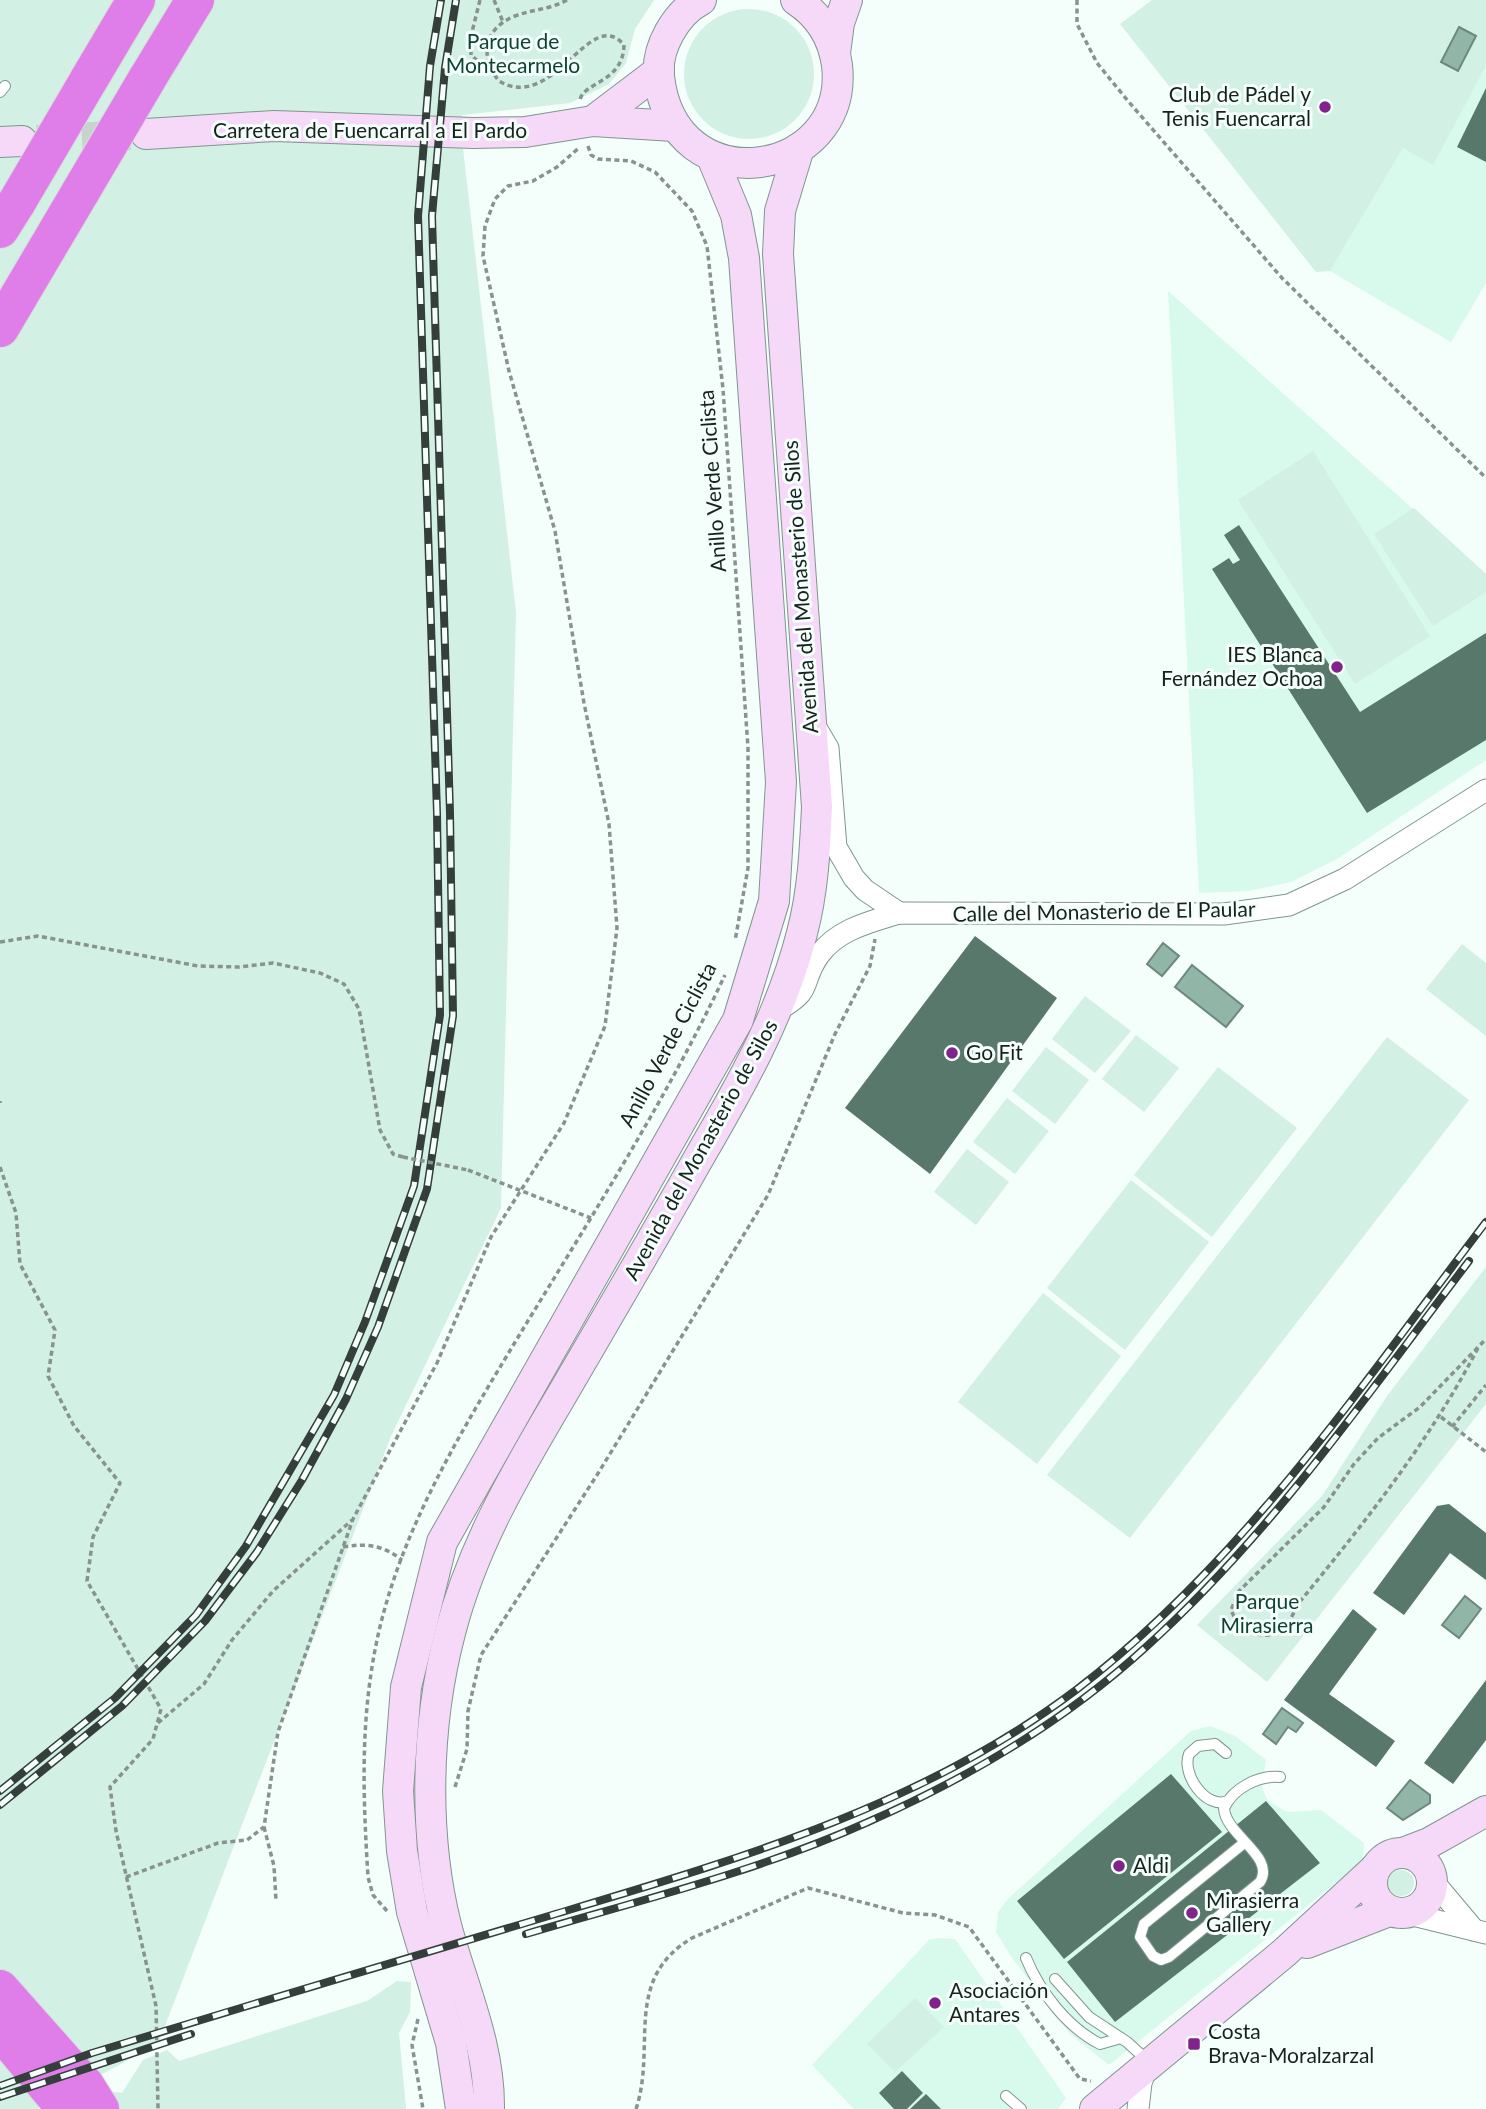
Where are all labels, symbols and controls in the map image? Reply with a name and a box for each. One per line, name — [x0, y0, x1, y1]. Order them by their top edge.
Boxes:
park label: Parque de Montecarmelo — [446, 28, 580, 77]
place label: Club de Pádel y Tenis Fuencarral — [1162, 81, 1311, 130]
marker: Club de Pádel y Tenis Fuencarral — [1317, 99, 1333, 115]
street label: Carretera de Fuencarral a El Pardo — [213, 117, 527, 142]
street label: Anillo Verde Ciclista — [693, 389, 730, 573]
street label: Avenida del Monasterio de Silos — [777, 440, 822, 735]
place label: IES Blanca Fernández Ochoa — [1161, 641, 1323, 690]
marker: IES Blanca Fernández Ochoa — [1329, 659, 1345, 675]
street label: Calle del Monasterio de El Paular — [952, 895, 1256, 926]
street label: Anillo Verde Ciclista — [613, 958, 721, 1131]
street label: Avenida del Monasterio de Silos — [618, 1015, 782, 1284]
place label: Go Fit — [966, 1039, 1023, 1064]
marker: Go Fit — [944, 1045, 960, 1061]
park label: Parque Mirasierra — [1220, 1588, 1314, 1637]
place label: Aldi — [1133, 1852, 1169, 1877]
marker: Aldi — [1111, 1858, 1127, 1874]
place label: Mirasierra Gallery — [1206, 1887, 1299, 1936]
marker: Mirasierra Gallery — [1184, 1905, 1200, 1921]
place label: Asociación Antares — [949, 1977, 1048, 2026]
marker: Asociación Antares — [927, 1995, 943, 2011]
place label: Costa Brava-Moralzarzal — [1208, 2018, 1374, 2067]
marker: Costa Brava-Moralzarzal — [1186, 2036, 1202, 2052]

